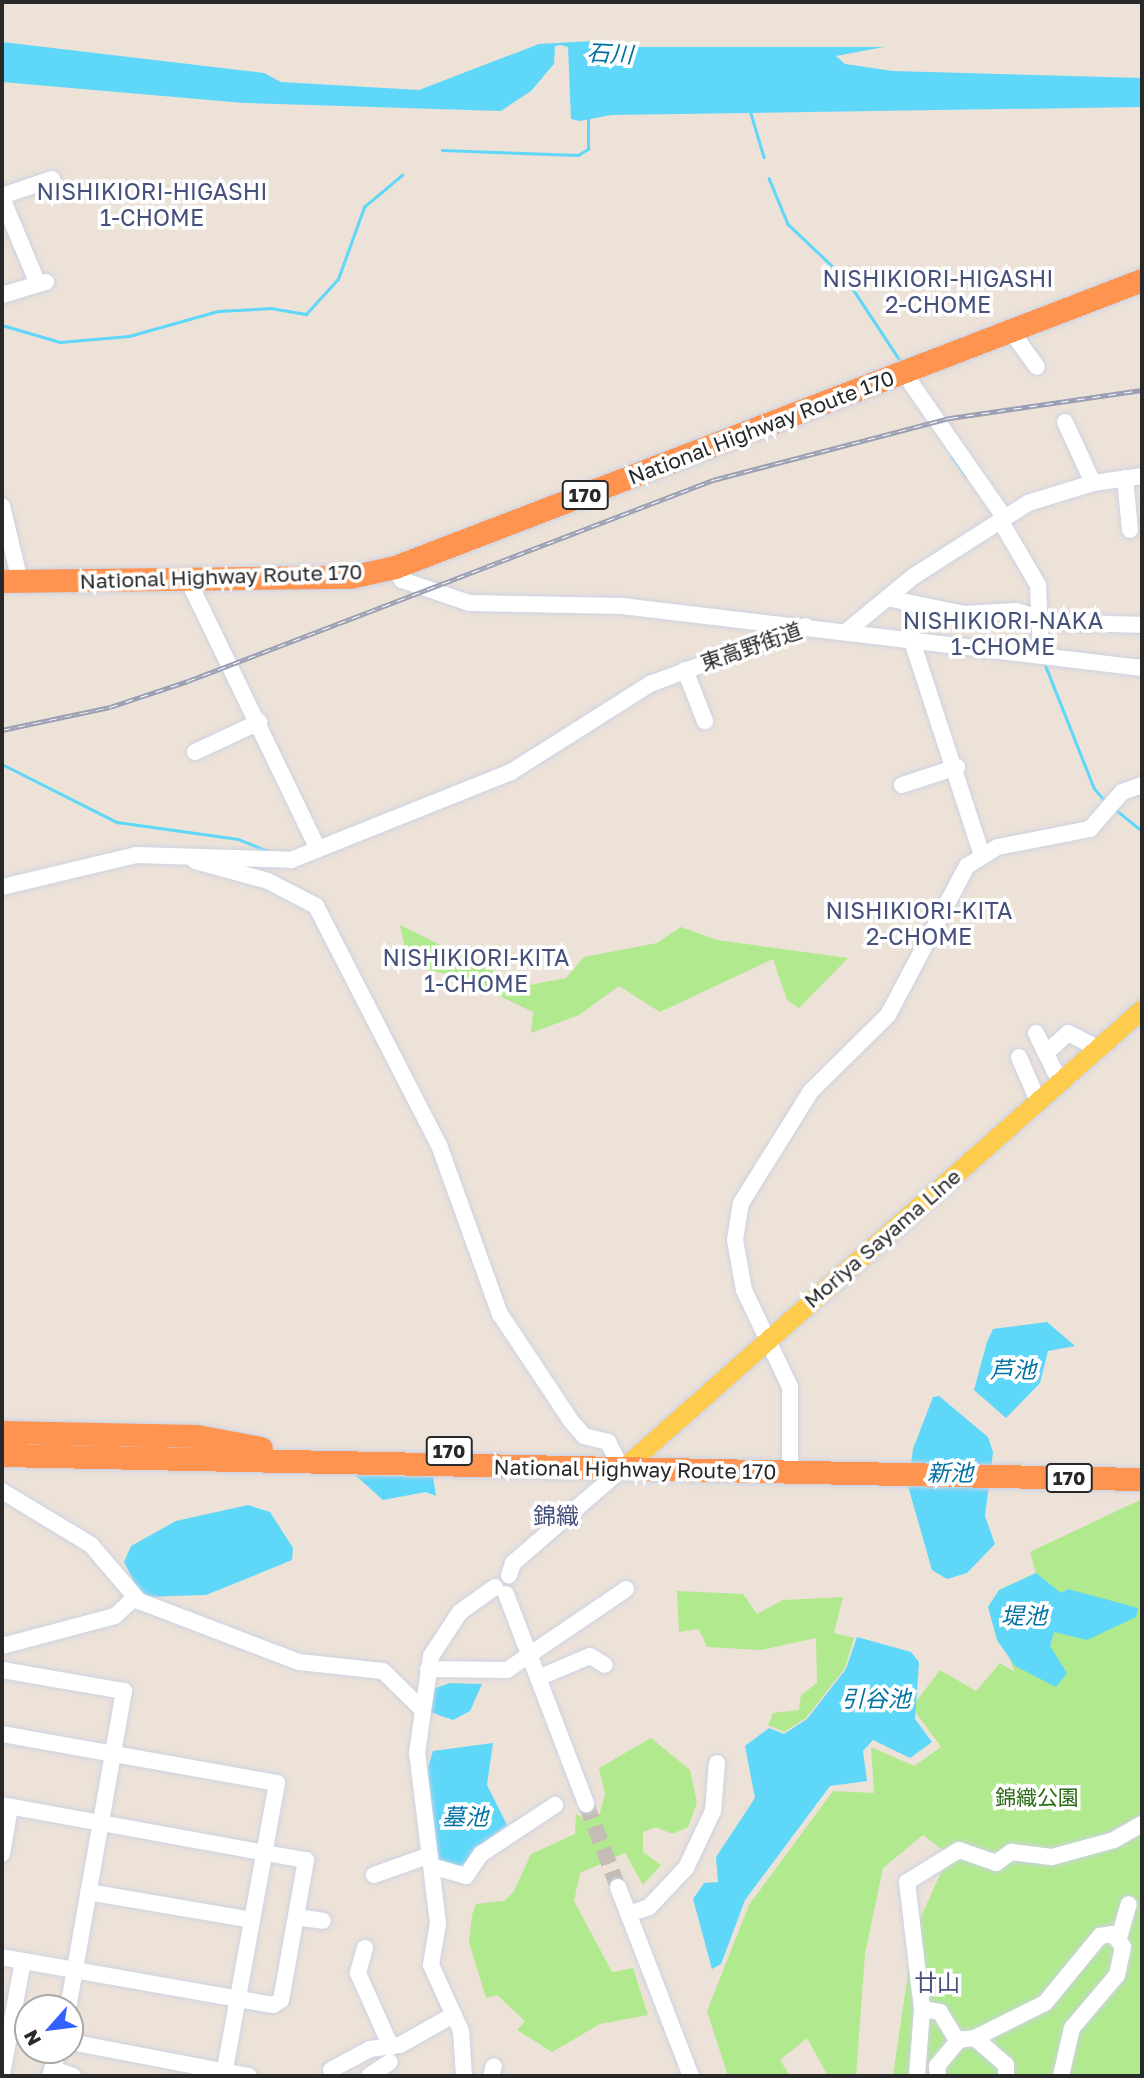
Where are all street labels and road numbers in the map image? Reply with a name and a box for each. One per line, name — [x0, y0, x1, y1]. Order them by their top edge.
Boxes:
street label: National Highway Route 170 — [624, 365, 898, 489]
road number: 170 — [560, 480, 610, 510]
street label: National Highway Route 170 — [79, 558, 363, 594]
street label: 東高野街道 — [697, 617, 805, 675]
street label: Moriya Sayama Line — [799, 1163, 965, 1313]
road number: 170 — [424, 1436, 474, 1466]
street label: National Highway Route 170 — [493, 1454, 777, 1484]
road number: 170 — [1044, 1462, 1094, 1494]

